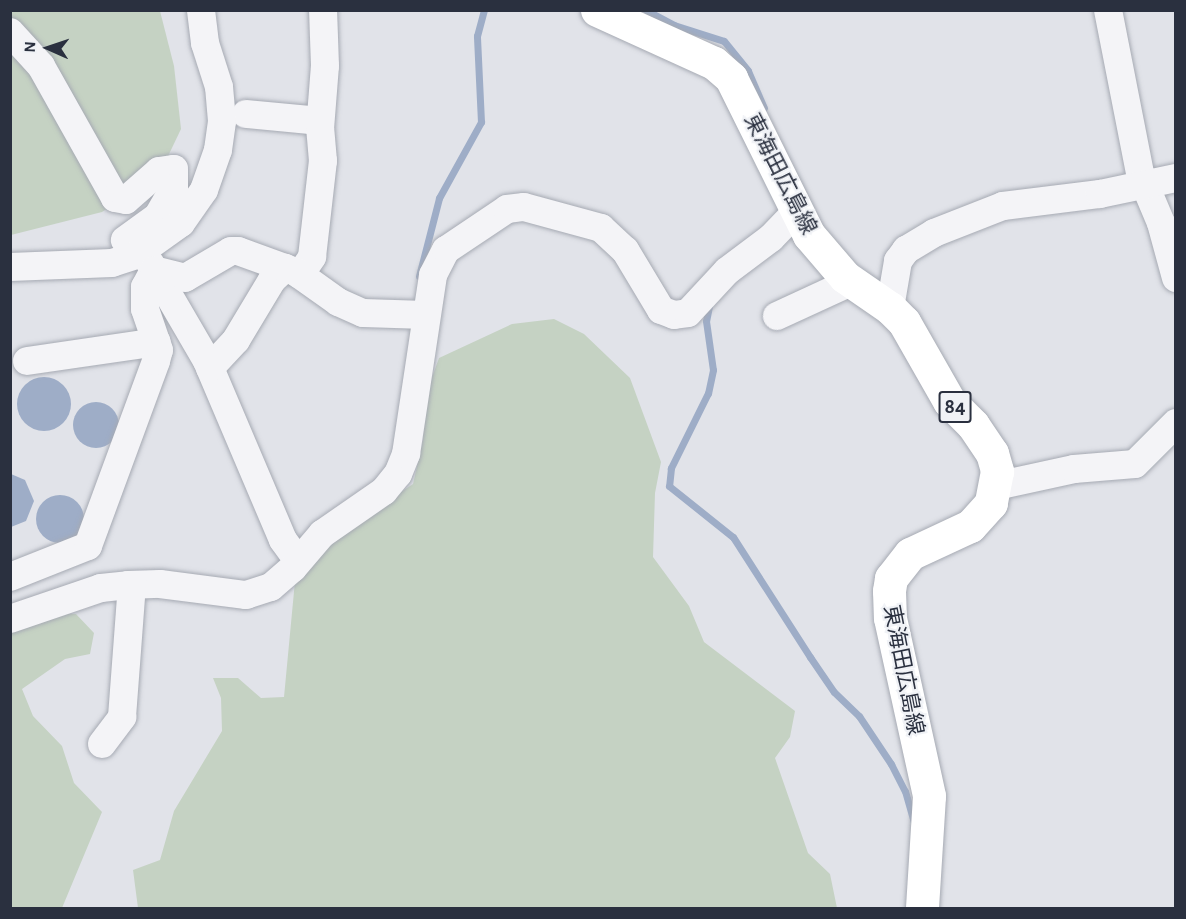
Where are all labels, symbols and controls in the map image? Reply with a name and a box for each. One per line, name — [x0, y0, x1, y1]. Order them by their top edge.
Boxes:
north arrow — [18, 18, 78, 78]
text: N — [22, 41, 38, 53]
street label: 東海田広島線 — [738, 109, 822, 239]
road number: 84 — [938, 389, 972, 425]
street label: 東海田広島線 — [877, 603, 929, 737]

